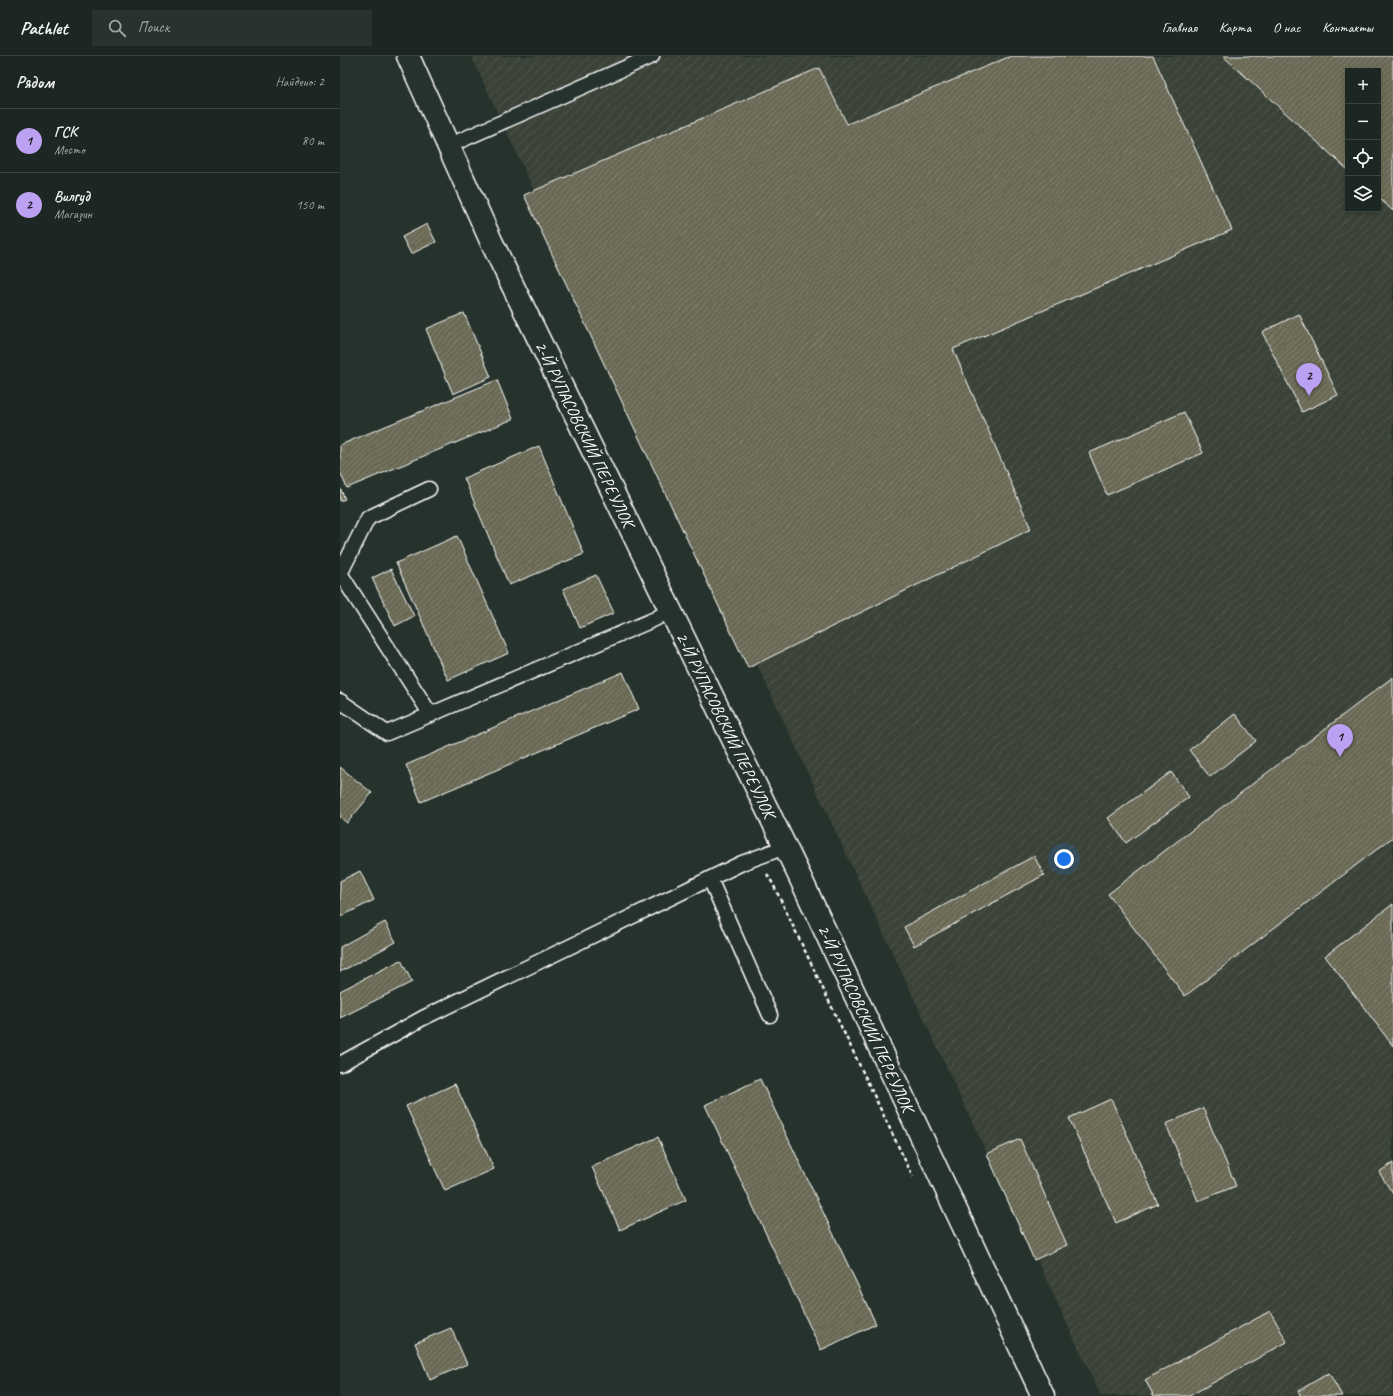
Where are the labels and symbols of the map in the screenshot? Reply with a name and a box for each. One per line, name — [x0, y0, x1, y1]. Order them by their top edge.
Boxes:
street label: 2-Й РУПАСОВСКИЙ ПЕРЕУЛОК — [530, 338, 640, 534]
pin: 2 — [1296, 363, 1322, 396]
street label: 2-Й РУПАСОВСКИЙ ПЕРЕУЛОК — [671, 629, 781, 825]
pin: 1 — [1327, 724, 1353, 757]
your location — [1054, 849, 1074, 869]
street label: 2-Й РУПАСОВСКИЙ ПЕРЕУЛОК — [813, 921, 920, 1118]

